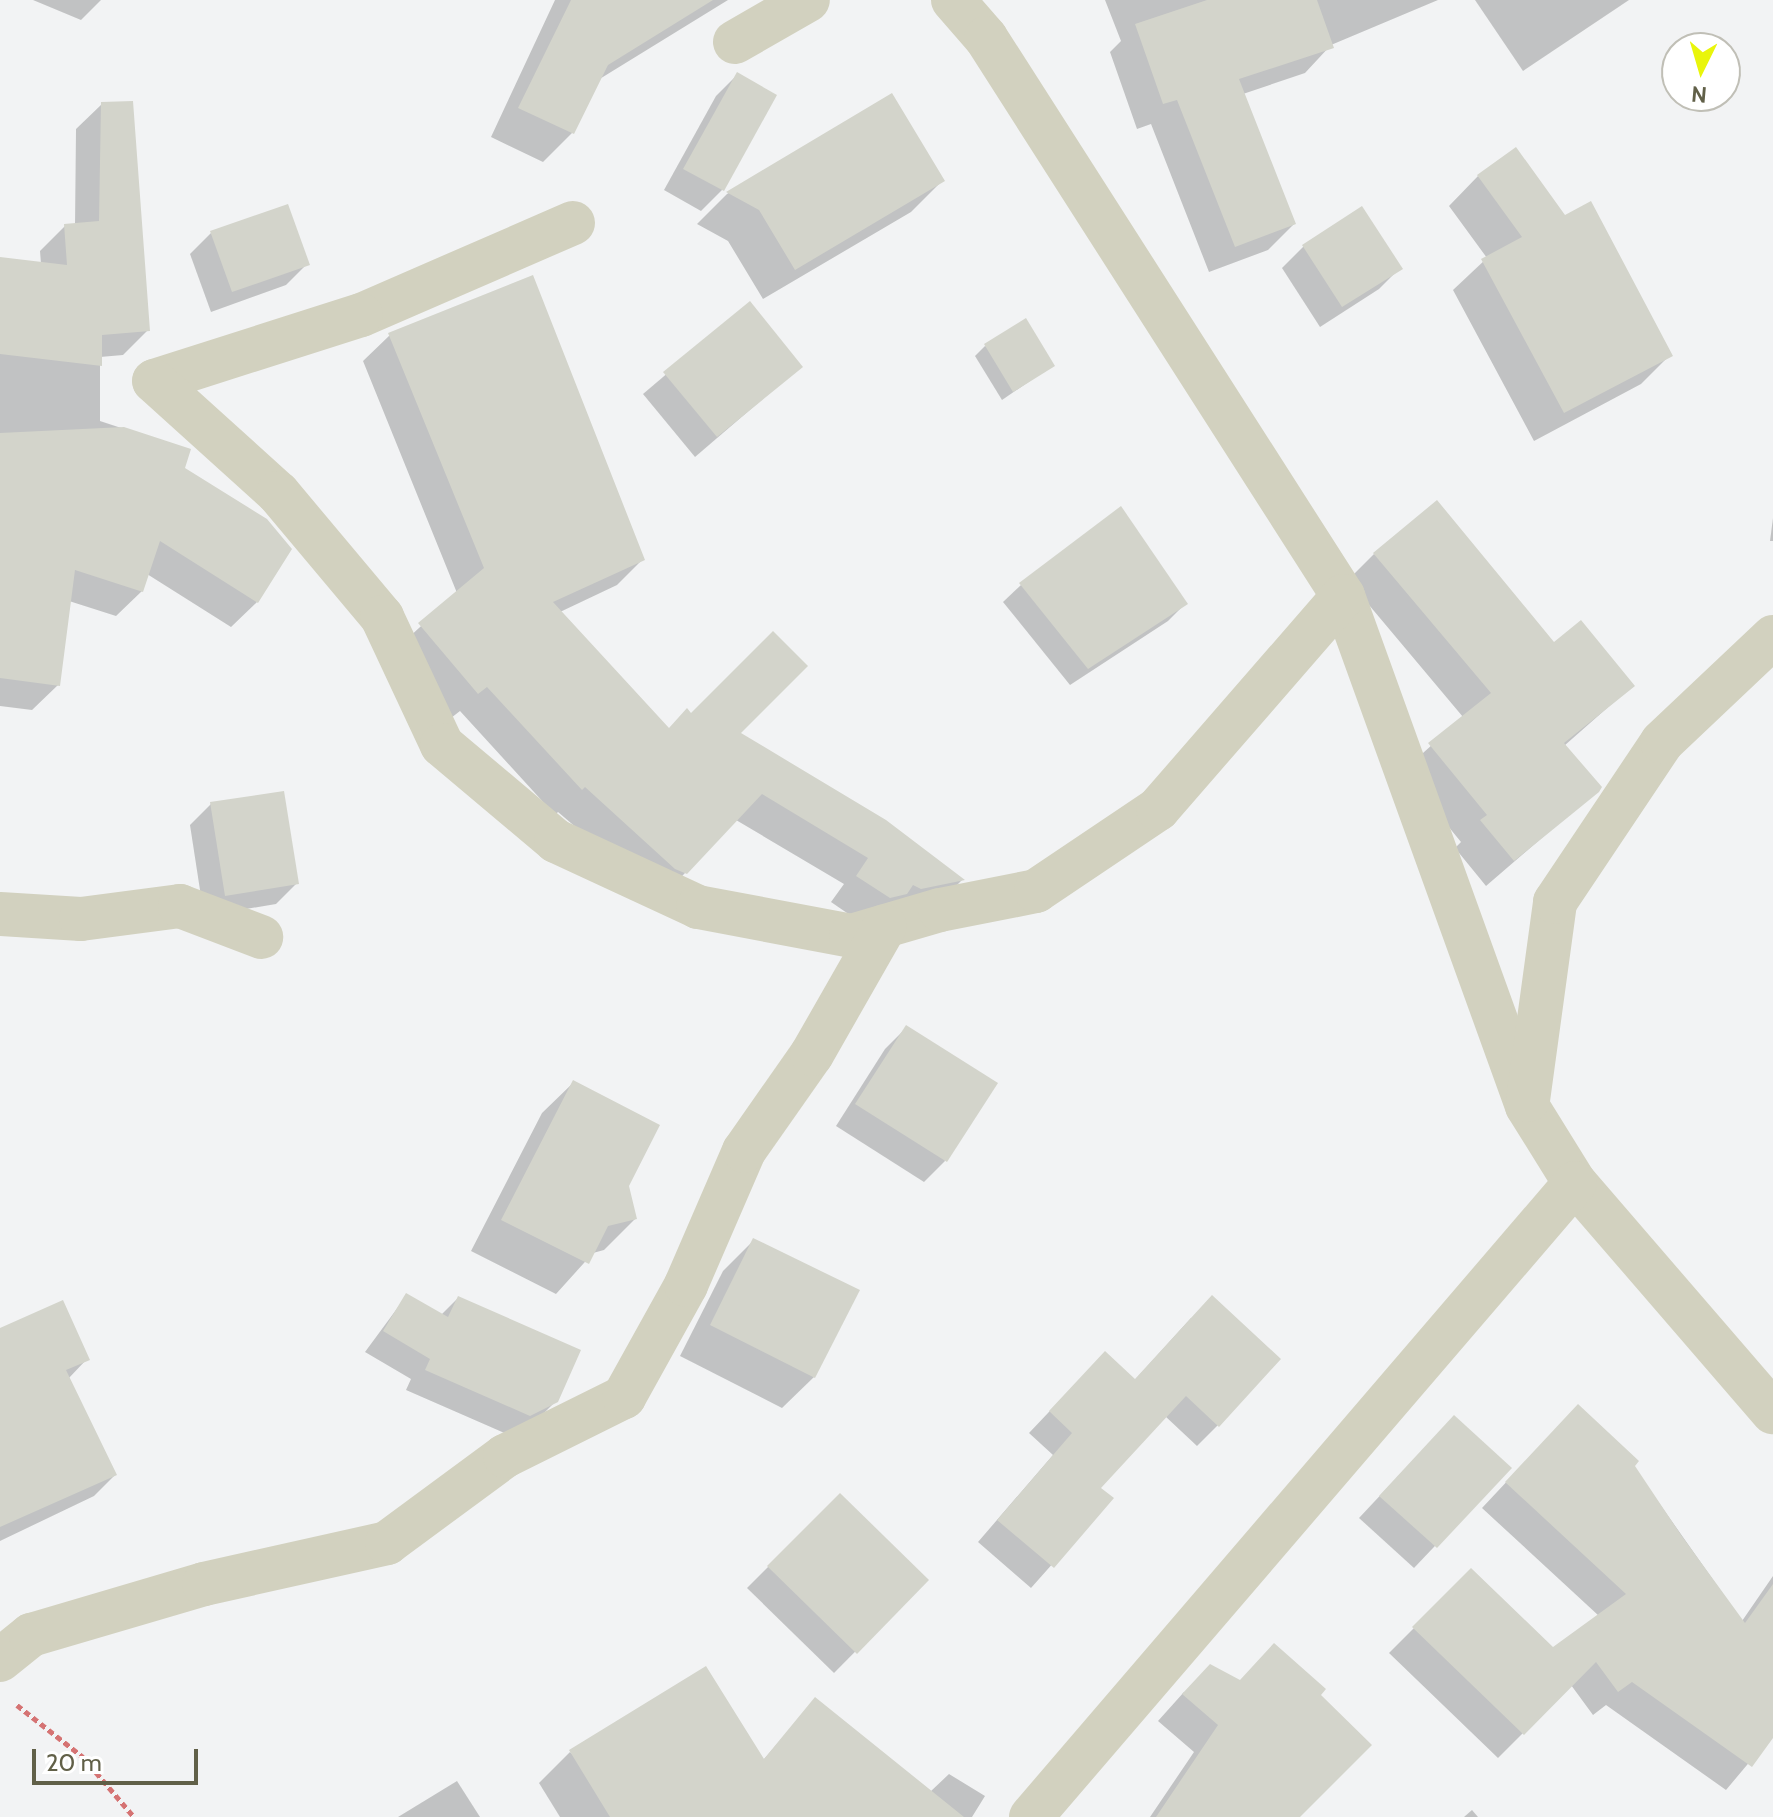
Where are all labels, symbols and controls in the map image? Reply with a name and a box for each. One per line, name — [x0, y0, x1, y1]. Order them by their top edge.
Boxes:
north arrow — [1661, 32, 1741, 112]
text: N — [1690, 80, 1708, 109]
scale bar — [36, 1733, 202, 1783]
text: 20 m — [46, 1748, 102, 1777]

